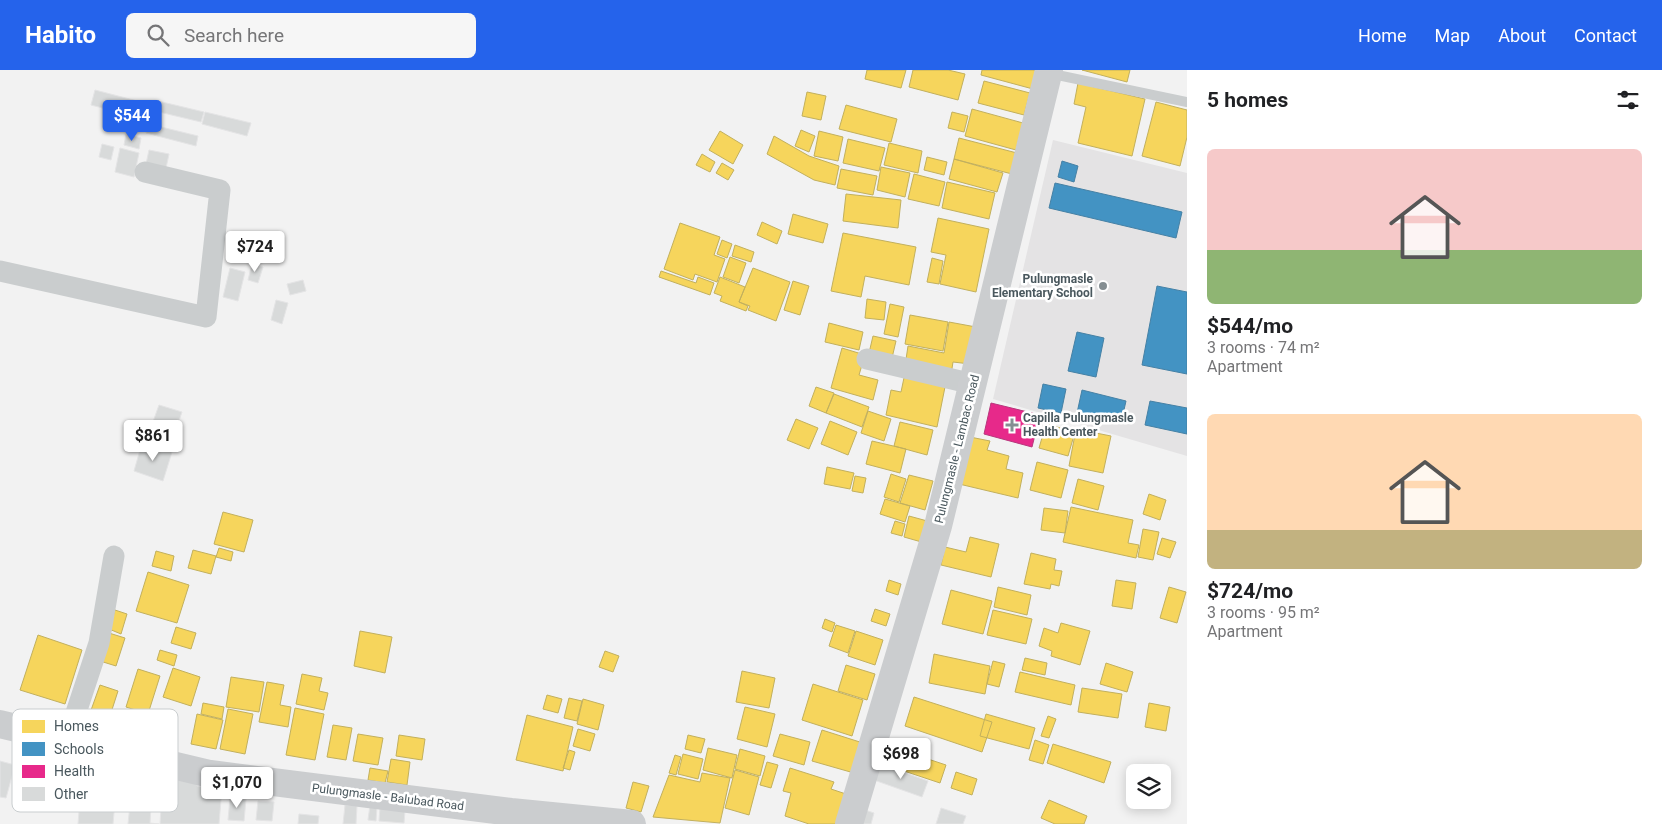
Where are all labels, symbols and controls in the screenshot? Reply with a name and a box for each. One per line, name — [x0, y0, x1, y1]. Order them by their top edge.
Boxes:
search box — [126, 13, 476, 58]
text: Habito — [25, 21, 96, 49]
icon: search — [144, 21, 172, 49]
text: Search here — [184, 24, 284, 47]
text: Home — [1358, 25, 1407, 46]
text: Map — [1435, 25, 1470, 46]
text: About — [1498, 25, 1546, 46]
text: Contact — [1574, 25, 1637, 46]
icon: filters — [1614, 86, 1642, 114]
text: 5 homes — [1207, 88, 1288, 112]
pin: $544 — [102, 100, 162, 142]
text: $544 — [114, 106, 150, 125]
icon: home — [1380, 182, 1470, 272]
pin: $724 — [225, 230, 285, 273]
text: $724 — [237, 237, 273, 256]
place label: Pulungmasle Elementary School — [992, 272, 1094, 300]
marker: Pulungmasle Elementary School — [1097, 280, 1109, 292]
text: $544/mo — [1207, 314, 1293, 338]
text: 3 rooms · 74 m² — [1207, 338, 1320, 357]
text: Apartment — [1207, 357, 1283, 376]
street label: Pulungmasle - Lambac Road — [932, 373, 982, 525]
place label: Capilla Pulungmasle Health Center — [1023, 411, 1134, 439]
marker: Capilla Pulungmasle Health Center — [1005, 418, 1019, 432]
pin: $861 — [123, 420, 183, 462]
text: $861 — [135, 426, 171, 445]
icon: home — [1380, 447, 1470, 537]
text: $724/mo — [1207, 579, 1293, 603]
text: 3 rooms · 95 m² — [1207, 603, 1320, 622]
text: Apartment — [1207, 622, 1283, 641]
legend — [12, 709, 178, 812]
text: Homes — [54, 718, 99, 734]
pin: $698 — [871, 738, 931, 780]
text: Schools — [54, 741, 104, 757]
text: $698 — [883, 744, 919, 763]
text: Health — [54, 763, 95, 779]
map controls — [1126, 764, 1171, 809]
button: layers — [1126, 764, 1171, 809]
pin: $1,070 — [196, 766, 278, 809]
text: $1,070 — [212, 773, 262, 792]
street label: Pulungmasle - Balubad Road — [311, 781, 465, 813]
text: Other — [54, 786, 88, 802]

